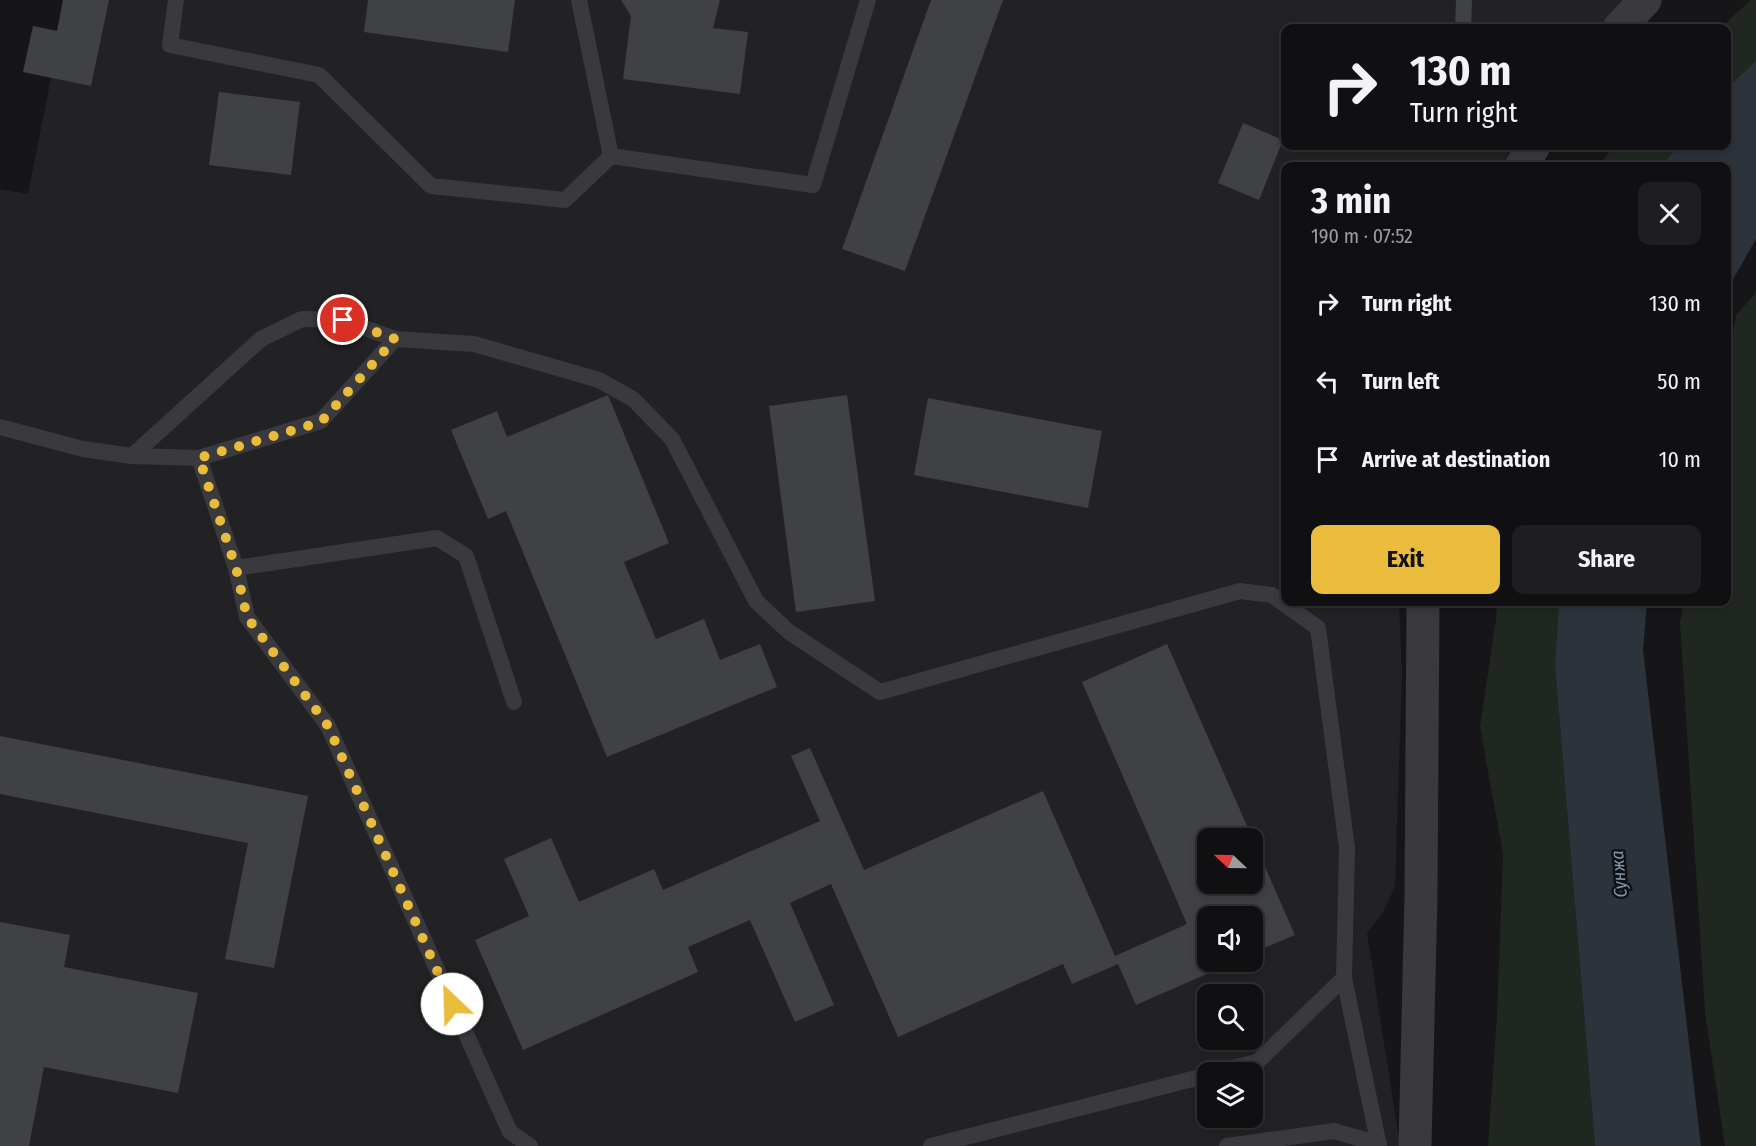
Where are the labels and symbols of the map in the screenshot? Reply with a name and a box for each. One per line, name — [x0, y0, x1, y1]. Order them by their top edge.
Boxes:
pin — [317, 294, 368, 345]
north arrow — [1197, 828, 1263, 894]
water label: Сунжа — [1606, 850, 1632, 898]
position arrow — [420, 972, 484, 1036]

